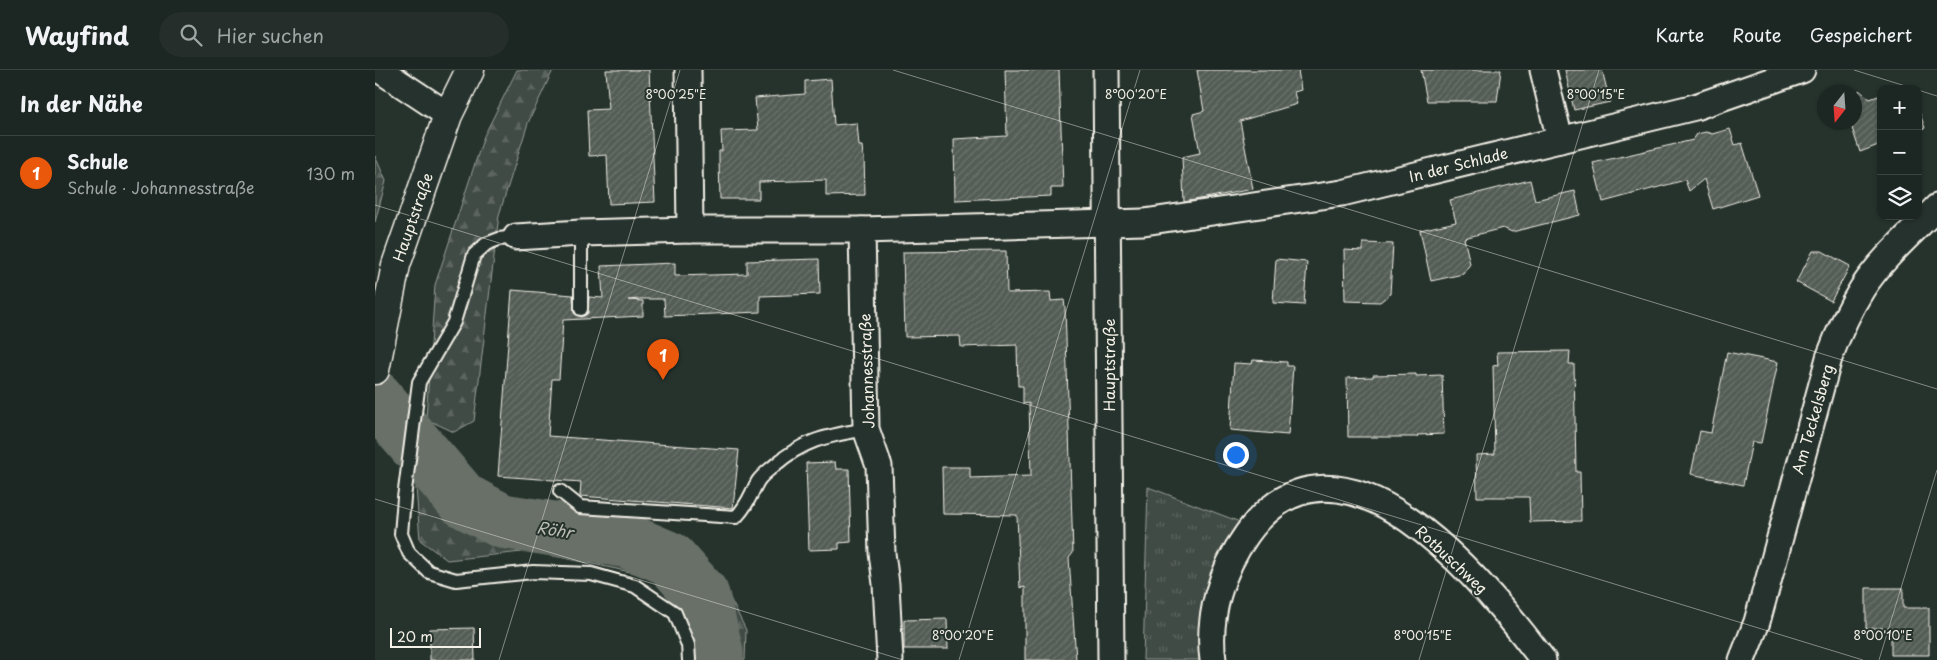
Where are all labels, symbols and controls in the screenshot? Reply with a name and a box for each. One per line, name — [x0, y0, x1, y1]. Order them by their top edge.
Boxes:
search box — [159, 12, 509, 57]
text: Wayfind — [25, 17, 129, 53]
icon: search — [177, 21, 205, 49]
text: Hier suchen — [217, 21, 324, 49]
text: Karte — [1656, 21, 1704, 48]
text: Route — [1732, 21, 1782, 48]
text: Gespeichert — [1810, 21, 1912, 48]
text: 8°00'25"E — [645, 85, 707, 103]
text: 8°00'20"E — [1105, 85, 1167, 103]
text: 8°00'15"E — [1567, 85, 1625, 103]
north arrow — [1817, 85, 1862, 130]
map controls — [1877, 85, 1922, 220]
button: + — [1877, 85, 1922, 130]
text: In der Nähe — [20, 87, 142, 119]
button: − — [1877, 130, 1922, 175]
street label: In der Schlade — [1406, 141, 1510, 187]
text: Schule — [67, 147, 128, 175]
text: 1 — [32, 161, 40, 185]
text: 130 m — [307, 161, 355, 185]
street label: Hauptstraße — [386, 169, 438, 265]
text: Schule · Johannesstraße — [67, 175, 255, 199]
button: layers — [1877, 175, 1922, 220]
street label: Johannesstraße — [852, 313, 880, 429]
street label: Hauptstraße — [1097, 319, 1120, 411]
pin: 1 — [647, 339, 679, 380]
street label: Am Teckelsberg — [1785, 361, 1839, 477]
your location — [1223, 442, 1249, 468]
water label: Röhr — [535, 514, 577, 544]
street label: Rotbuschweg — [1411, 519, 1493, 599]
scale bar — [390, 625, 481, 648]
text: 20 m — [397, 626, 433, 647]
text: 8°00'20"E — [932, 626, 994, 644]
text: 8°00'15"E — [1394, 626, 1452, 644]
text: 8°00'10"E — [1853, 626, 1913, 644]

